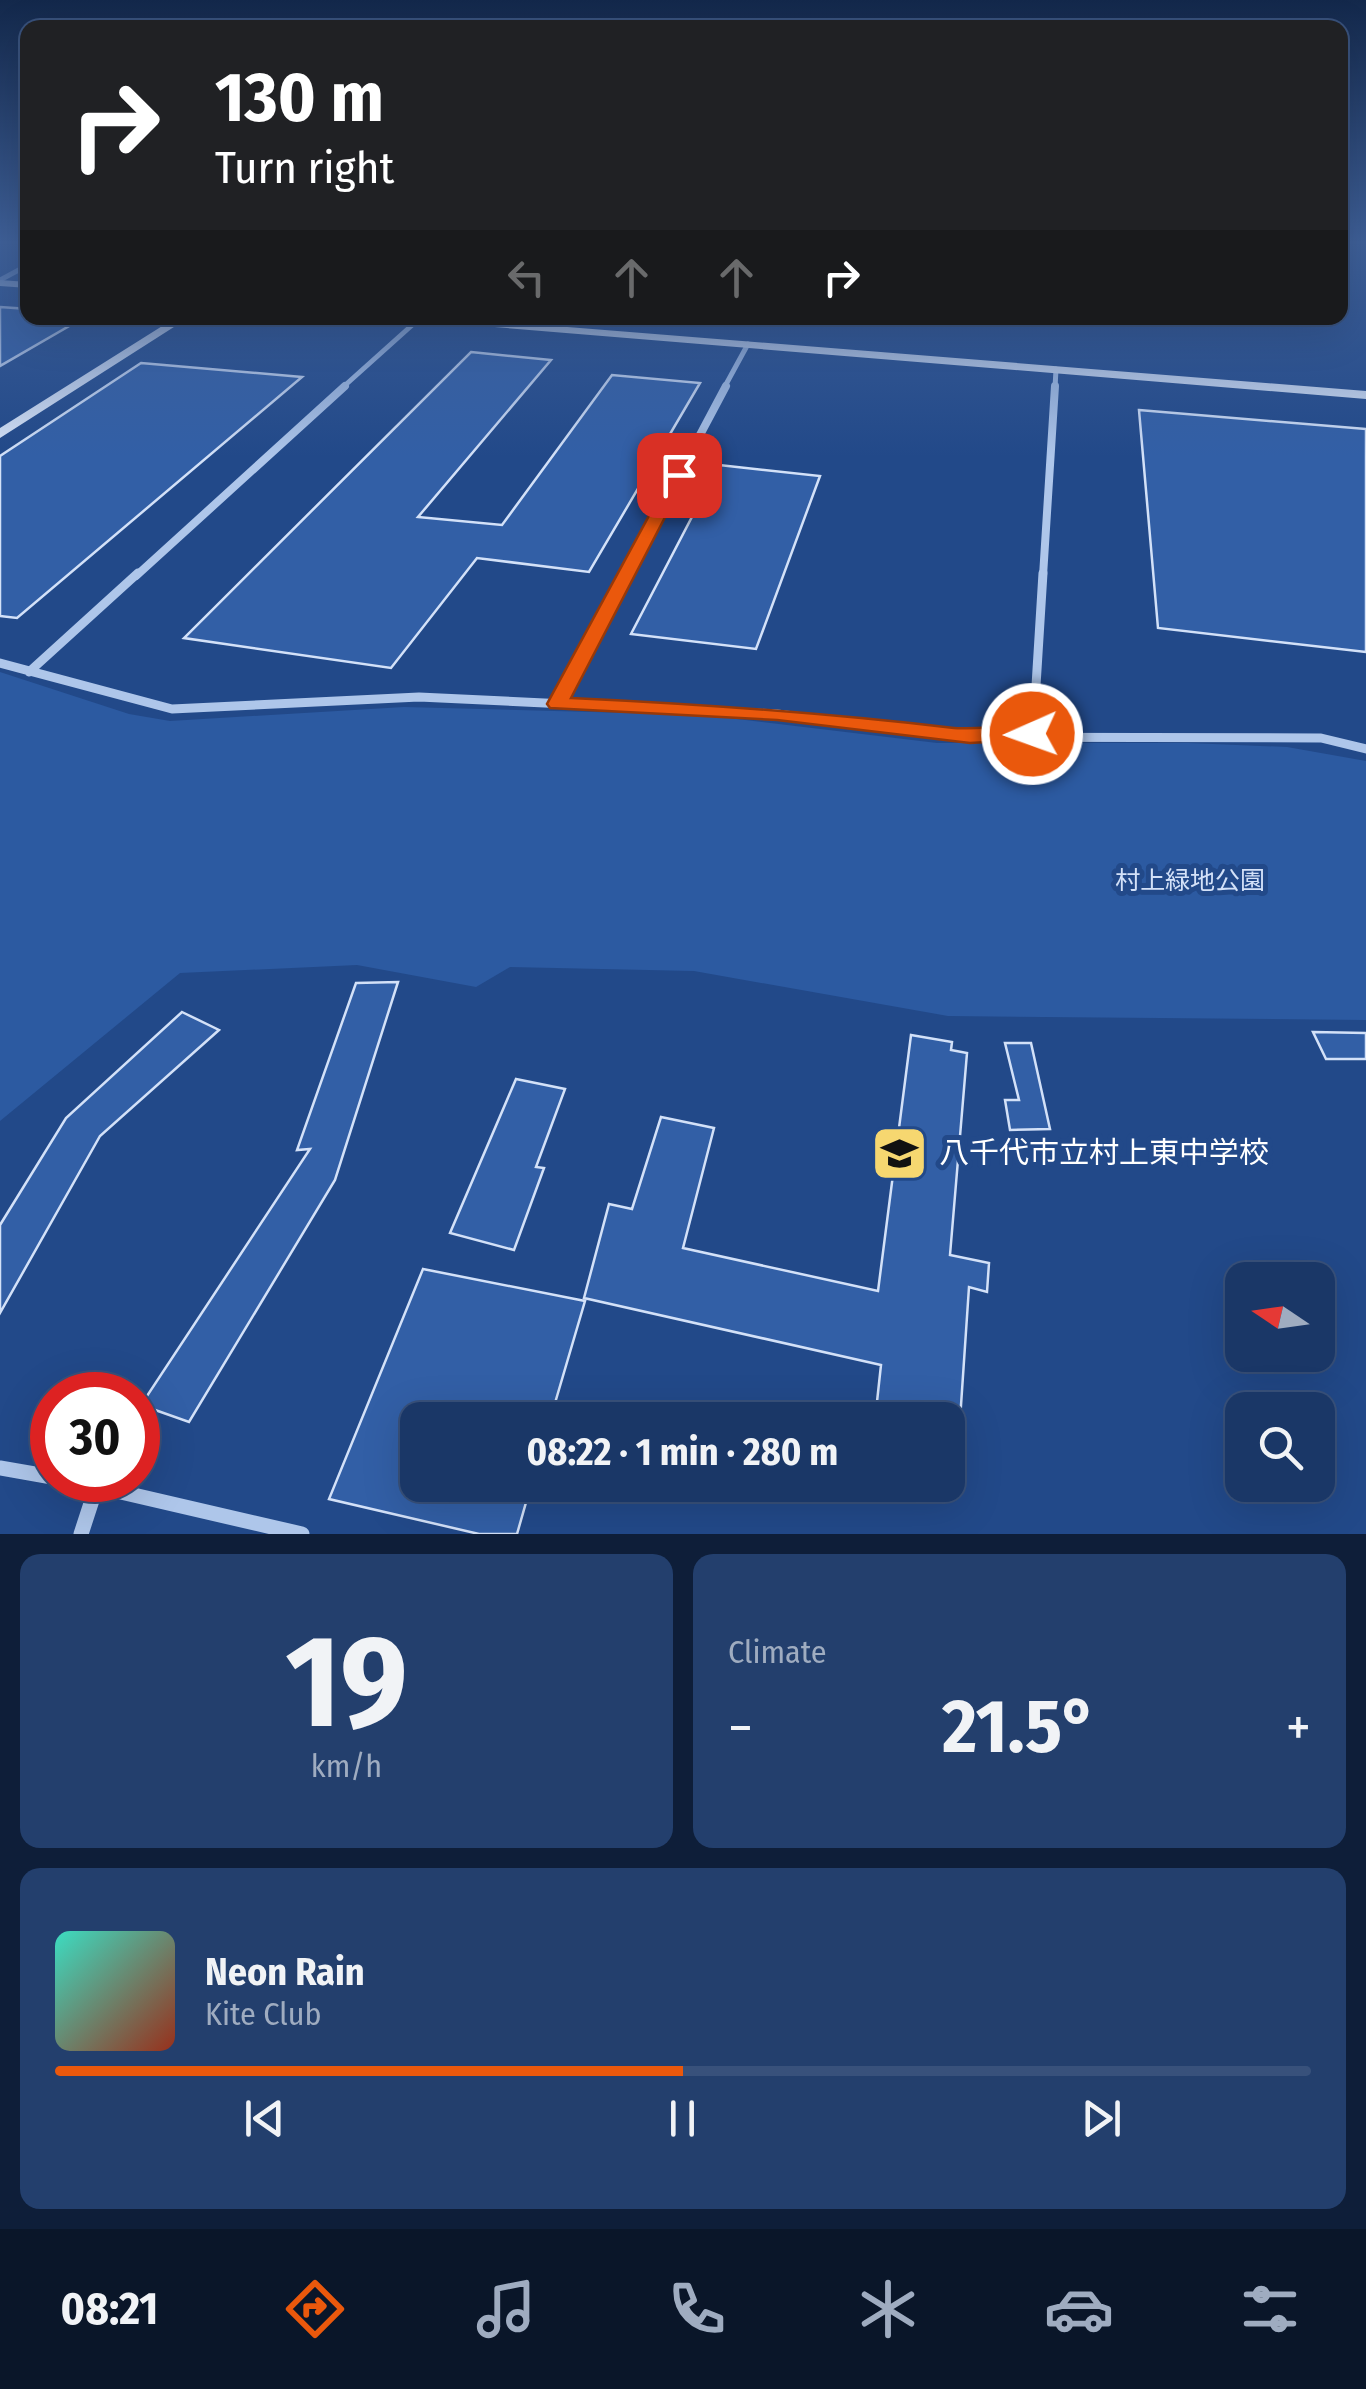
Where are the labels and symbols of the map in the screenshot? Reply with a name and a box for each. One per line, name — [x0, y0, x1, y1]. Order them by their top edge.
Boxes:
pin — [637, 433, 722, 518]
position arrow — [980, 682, 1084, 786]
park label: 村上緑地公園 — [1115, 866, 1265, 896]
school or university icon: 八千代市立村上東中学校 — [870, 1123, 930, 1183]
place label: 八千代市立村上東中学校 — [939, 1135, 1269, 1171]
north arrow — [1225, 1262, 1335, 1372]
speed limit sign: 30 — [30, 1372, 160, 1502]

